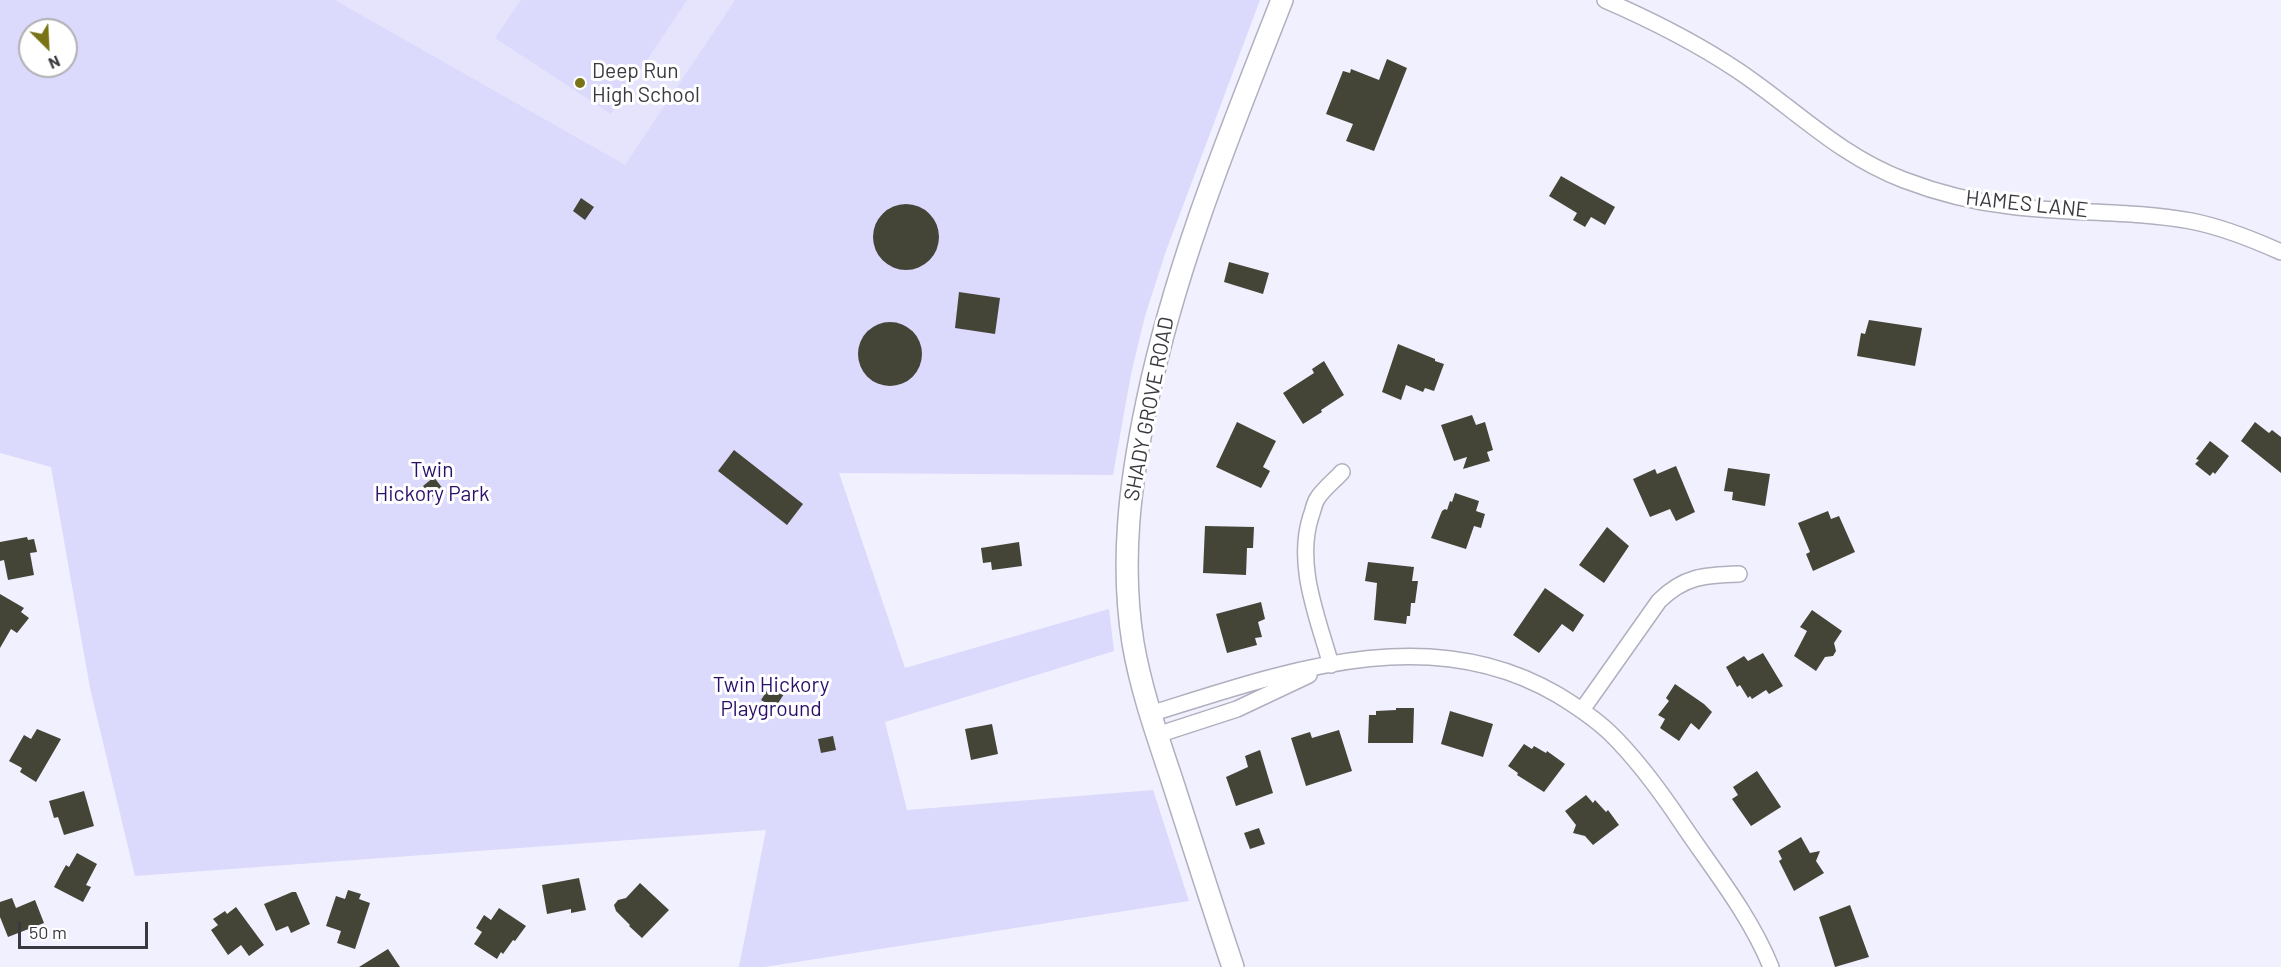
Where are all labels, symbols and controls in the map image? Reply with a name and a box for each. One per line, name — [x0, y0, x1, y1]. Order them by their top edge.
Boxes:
north arrow — [18, 18, 78, 78]
text: N — [46, 52, 63, 74]
place label: Deep Run High School — [592, 58, 700, 108]
marker: Deep Run High School — [573, 76, 587, 90]
street label: HAMES LANE — [1965, 185, 2089, 223]
street label: SHADY GROVE ROAD — [1119, 315, 1179, 503]
park label: Twin Hickory Park — [375, 457, 489, 507]
park label: Twin Hickory Playground — [713, 672, 829, 722]
scale bar — [21, 910, 152, 948]
text: 50 m — [29, 921, 67, 943]

